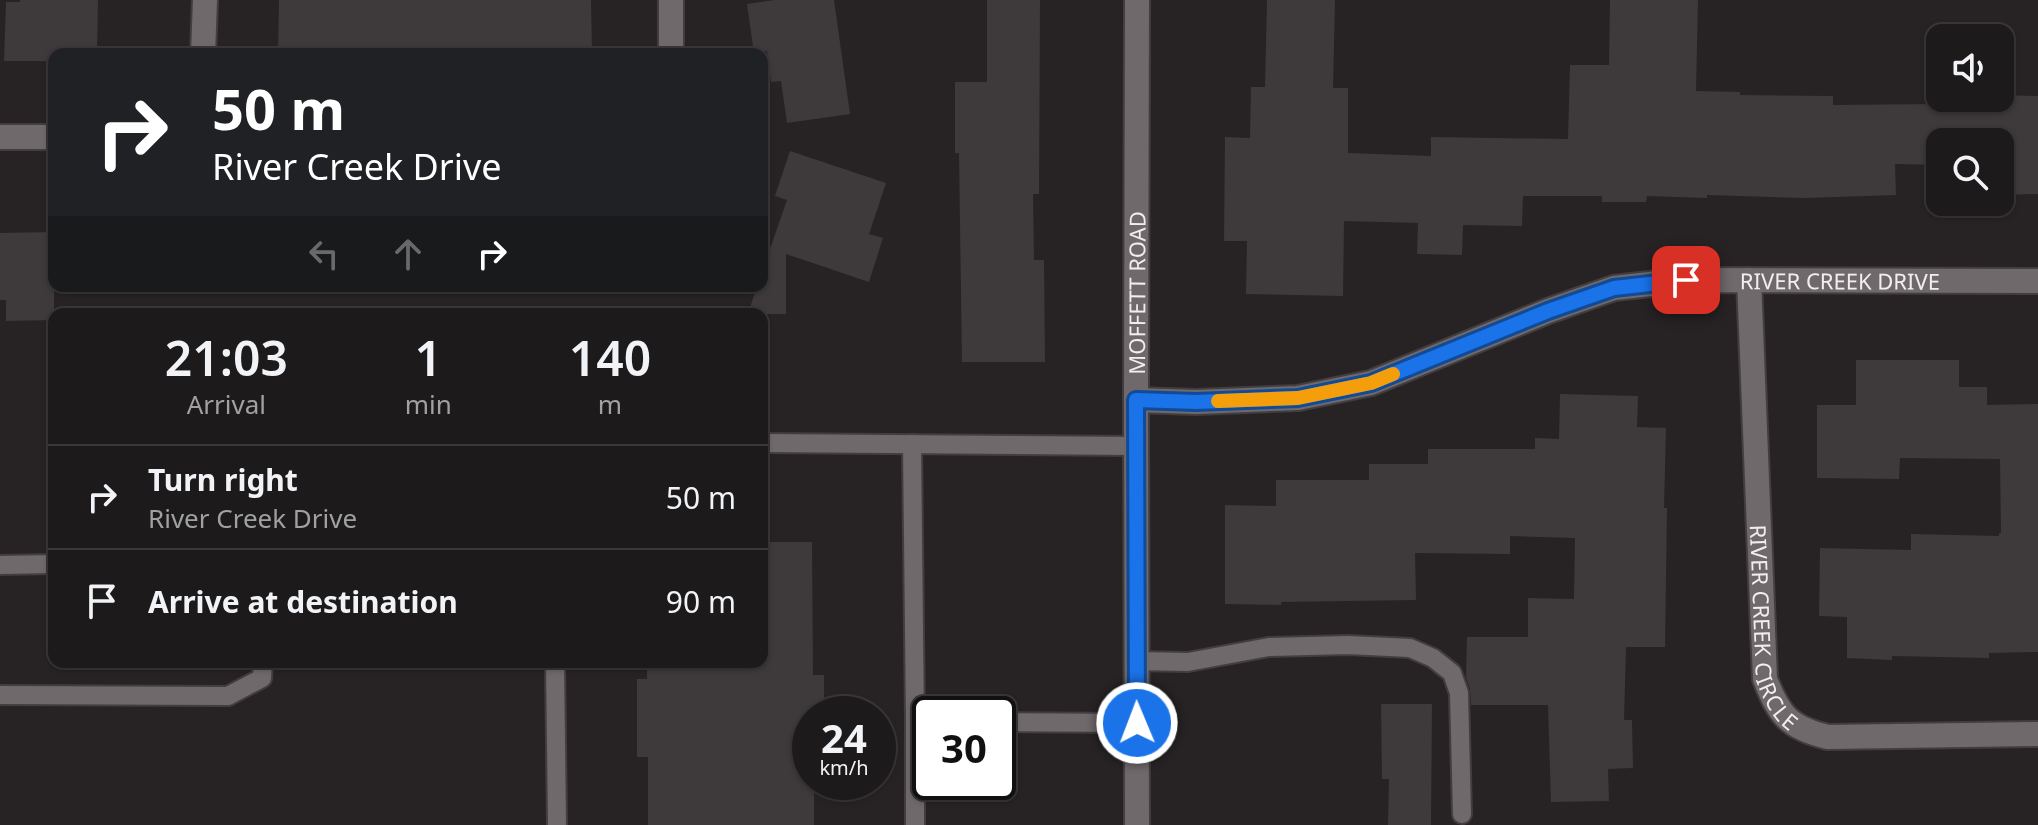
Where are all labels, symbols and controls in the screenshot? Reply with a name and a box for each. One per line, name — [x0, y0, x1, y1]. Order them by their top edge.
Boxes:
map controls — [1926, 24, 2014, 216]
button: sound — [1926, 24, 2014, 112]
text: 50 m — [212, 70, 345, 146]
icon: right — [80, 80, 184, 184]
button: search — [1926, 128, 2014, 216]
text: River Creek Drive — [212, 142, 502, 191]
street label: MOFFETT ROAD — [1121, 211, 1151, 375]
icon: left — [302, 232, 346, 276]
icon: ahead — [386, 232, 430, 276]
icon: right — [470, 232, 514, 276]
pin — [1652, 246, 1720, 314]
icon: arrive — [1664, 258, 1708, 302]
street label: RIVER CREEK DRIVE — [1740, 265, 1940, 296]
text: 21:03 — [165, 325, 288, 390]
text: 1 — [415, 325, 442, 390]
text: 140 — [569, 325, 651, 390]
text: Arrival — [187, 386, 266, 422]
text: min — [405, 386, 452, 422]
text: m — [598, 386, 622, 422]
text: Turn right — [148, 459, 298, 500]
icon: right — [80, 475, 124, 519]
text: 50 m — [666, 477, 736, 518]
text: River Creek Drive — [148, 500, 357, 536]
street label: RIVER CREEK CIRCLE — [1744, 524, 1805, 736]
icon: arrive — [80, 579, 124, 623]
text: Arrive at destination — [148, 581, 458, 622]
text: 90 m — [666, 581, 736, 622]
position arrow — [1095, 681, 1179, 765]
speed limit sign: 30 — [912, 696, 1016, 800]
text: 24 — [821, 710, 867, 765]
text: km/h — [819, 754, 869, 781]

